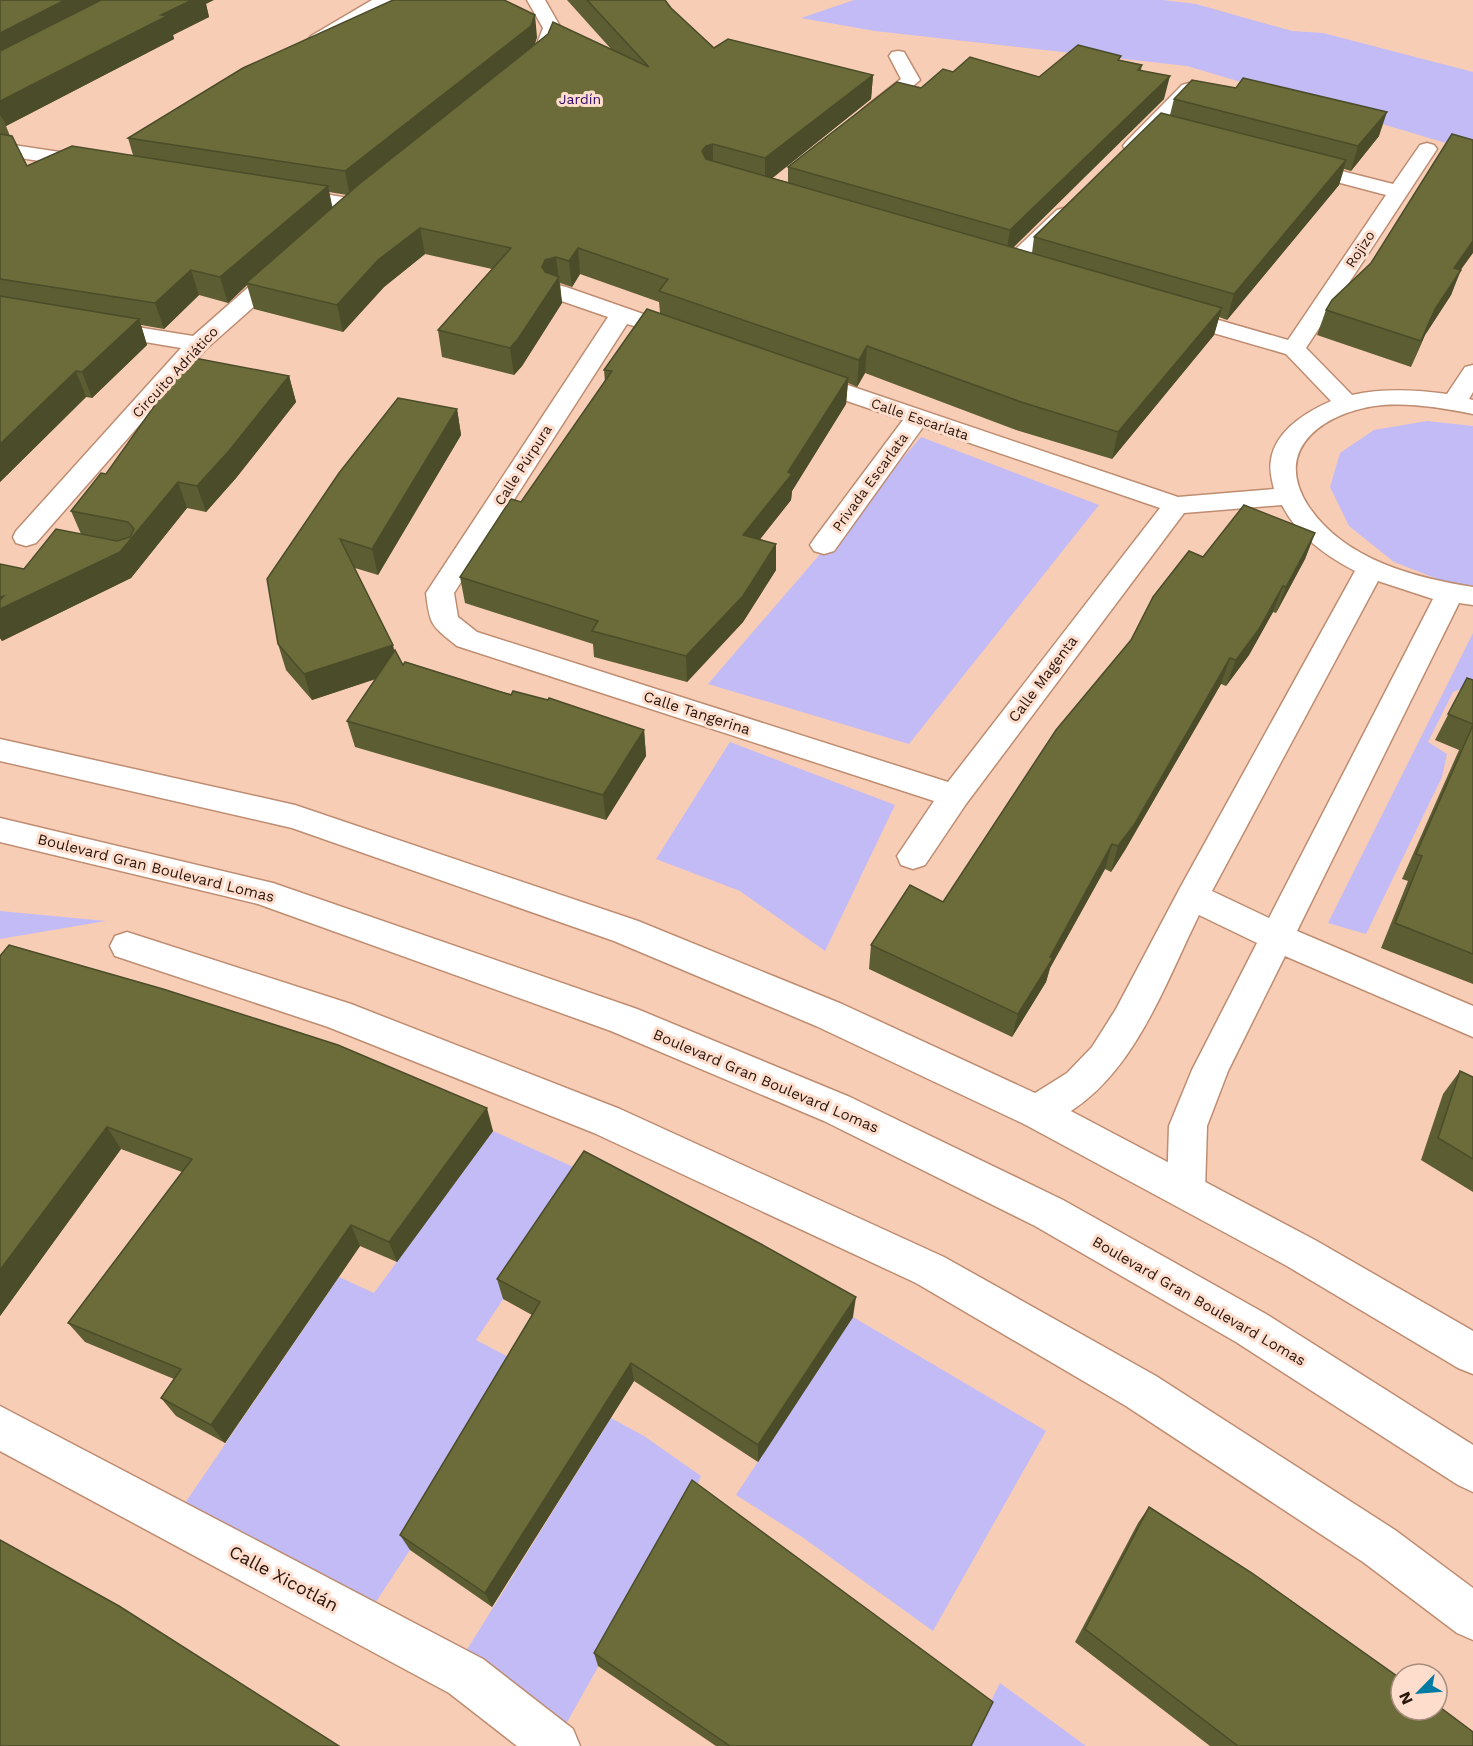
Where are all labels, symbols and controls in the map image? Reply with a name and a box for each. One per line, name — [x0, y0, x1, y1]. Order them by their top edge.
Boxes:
park label: Jardín — [559, 91, 601, 107]
street label: Rojizo — [1342, 228, 1378, 270]
street label: Circuito Adriático — [129, 323, 221, 421]
street label: Calle Escarlata — [869, 395, 971, 443]
street label: Calle Púrpura — [491, 422, 555, 508]
street label: Privada Escarlata — [829, 430, 911, 534]
street label: Calle Magenta — [1005, 632, 1082, 726]
street label: Calle Tangerina — [641, 687, 753, 739]
street label: Boulevard Gran Boulevard Lomas — [36, 830, 276, 906]
street label: Boulevard Gran Boulevard Lomas — [651, 1025, 882, 1137]
street label: Boulevard Gran Boulevard Lomas — [1089, 1232, 1309, 1370]
street label: Calle Xicotlán — [226, 1540, 342, 1616]
north arrow — [1389, 1662, 1449, 1722]
text: N — [1395, 1689, 1417, 1708]

